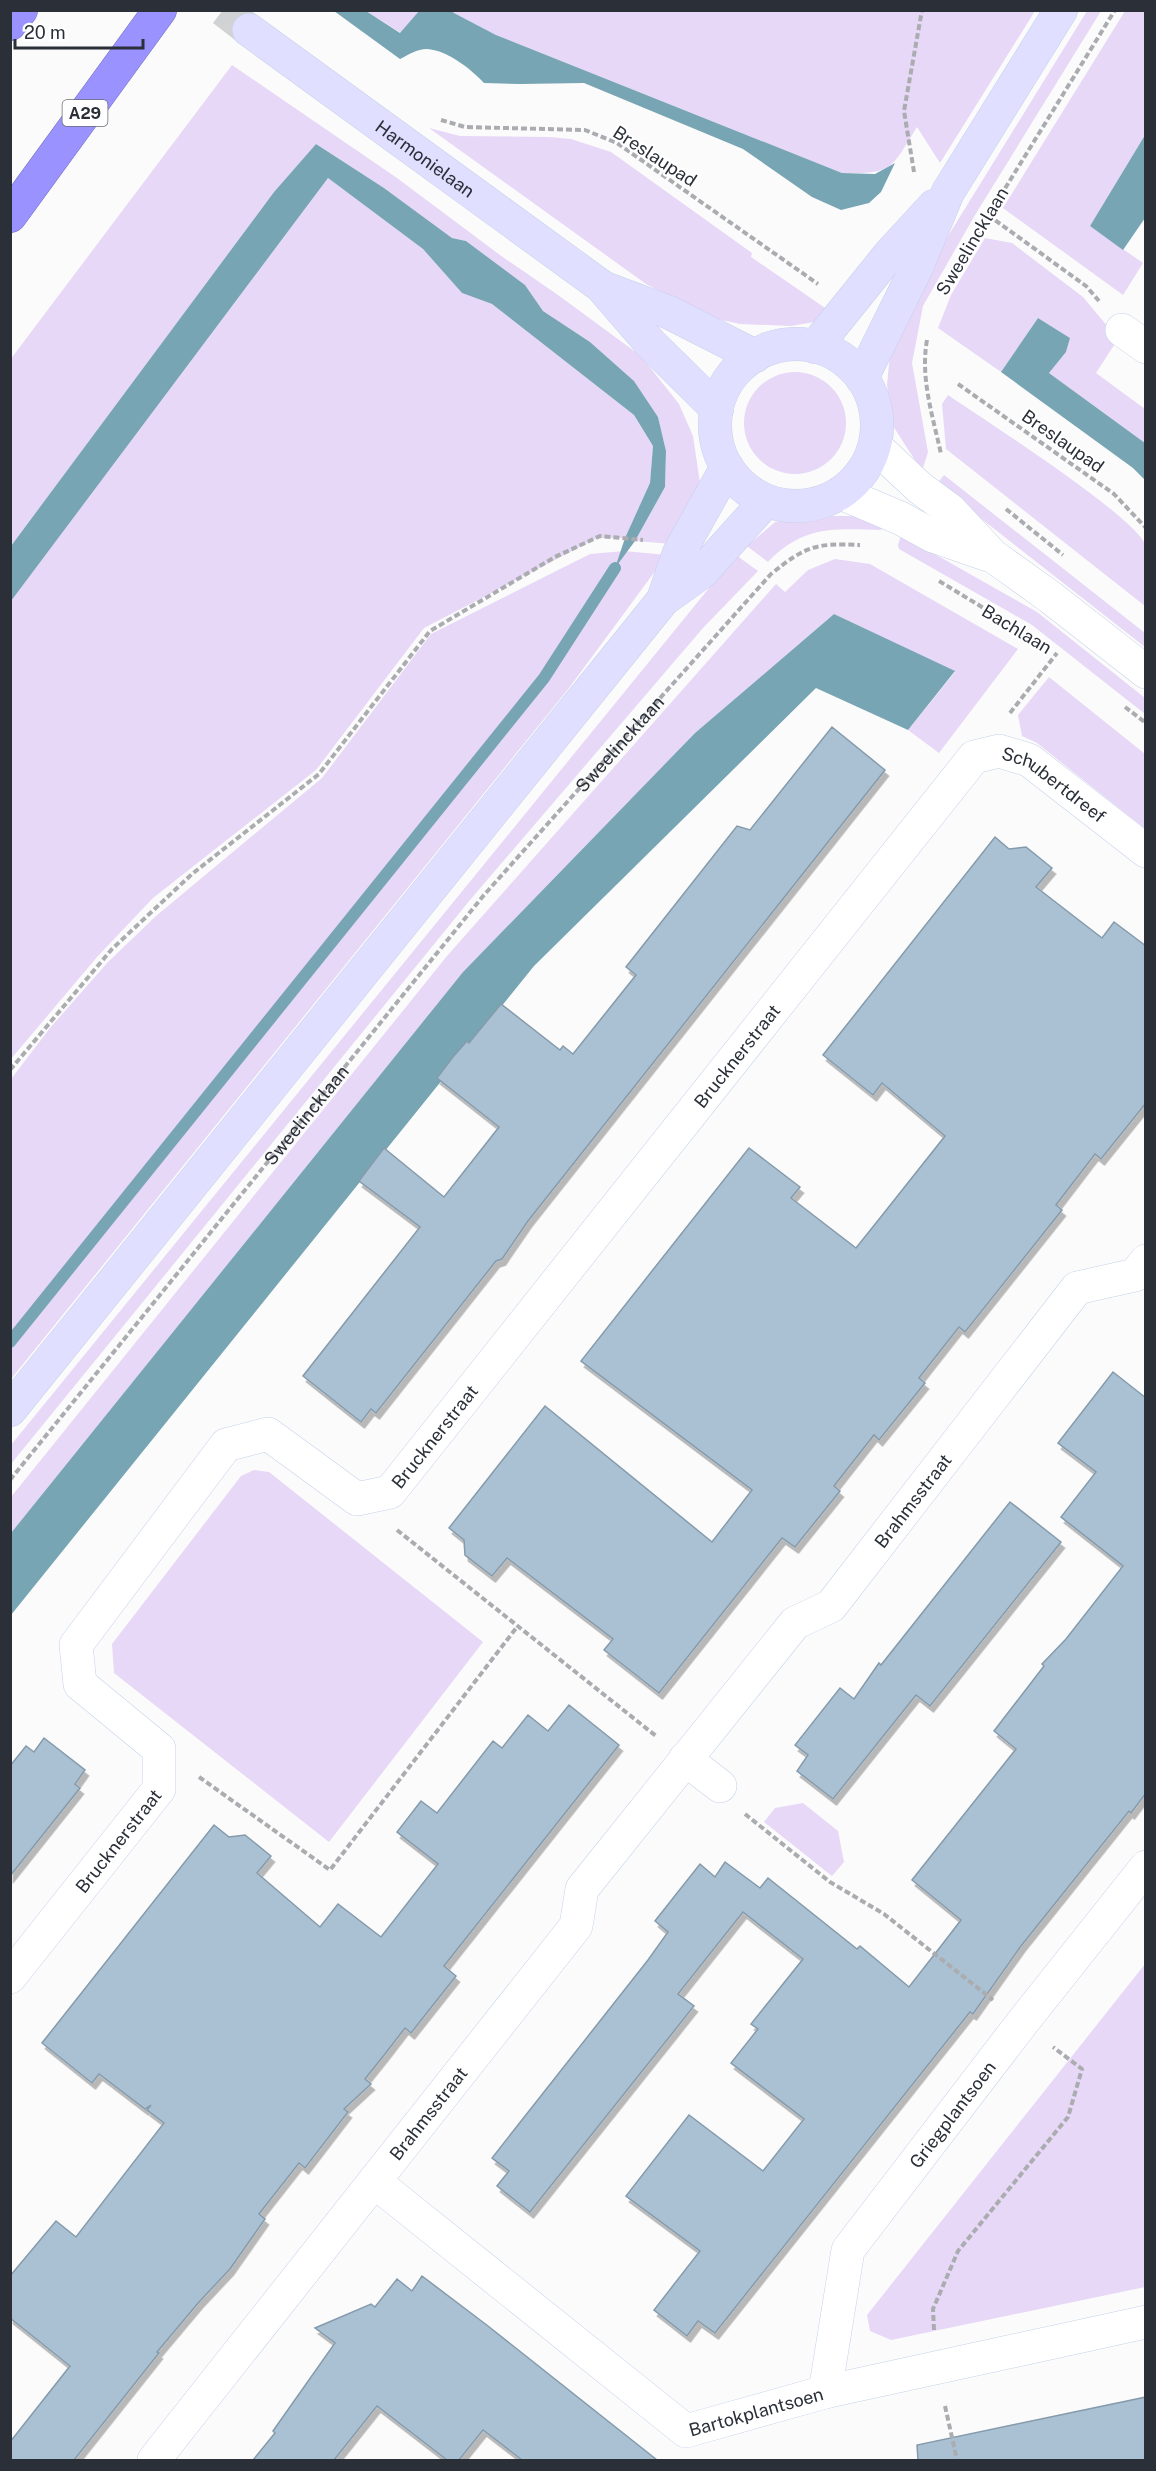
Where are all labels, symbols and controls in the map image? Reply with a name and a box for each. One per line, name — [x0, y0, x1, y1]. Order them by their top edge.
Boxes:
scale bar — [15, 12, 142, 50]
text: 20 m — [24, 22, 66, 43]
road number: A29 — [62, 100, 107, 126]
street label: Harmonielaan — [372, 115, 479, 201]
street label: Breslaupad — [609, 121, 701, 191]
street label: Sweelincklaan — [932, 183, 1012, 299]
street label: Breslaupad — [1018, 405, 1108, 477]
street label: Bachlaan — [978, 600, 1056, 658]
street label: Sweelincklaan — [571, 691, 668, 796]
street label: Schubertdreef — [1000, 742, 1110, 826]
street label: Brucknerstraat — [689, 1000, 784, 1112]
street label: Sweelincklaan — [259, 1061, 353, 1169]
street label: Brucknerstraat — [387, 1380, 482, 1492]
street label: Brahmsstraat — [870, 1449, 955, 1552]
street label: Brucknerstraat — [71, 1785, 165, 1897]
street label: Griegplantsoen — [905, 2057, 1000, 2172]
street label: Brahmsstraat — [385, 2062, 471, 2164]
street label: Bartokplantsoen — [686, 2383, 826, 2440]

